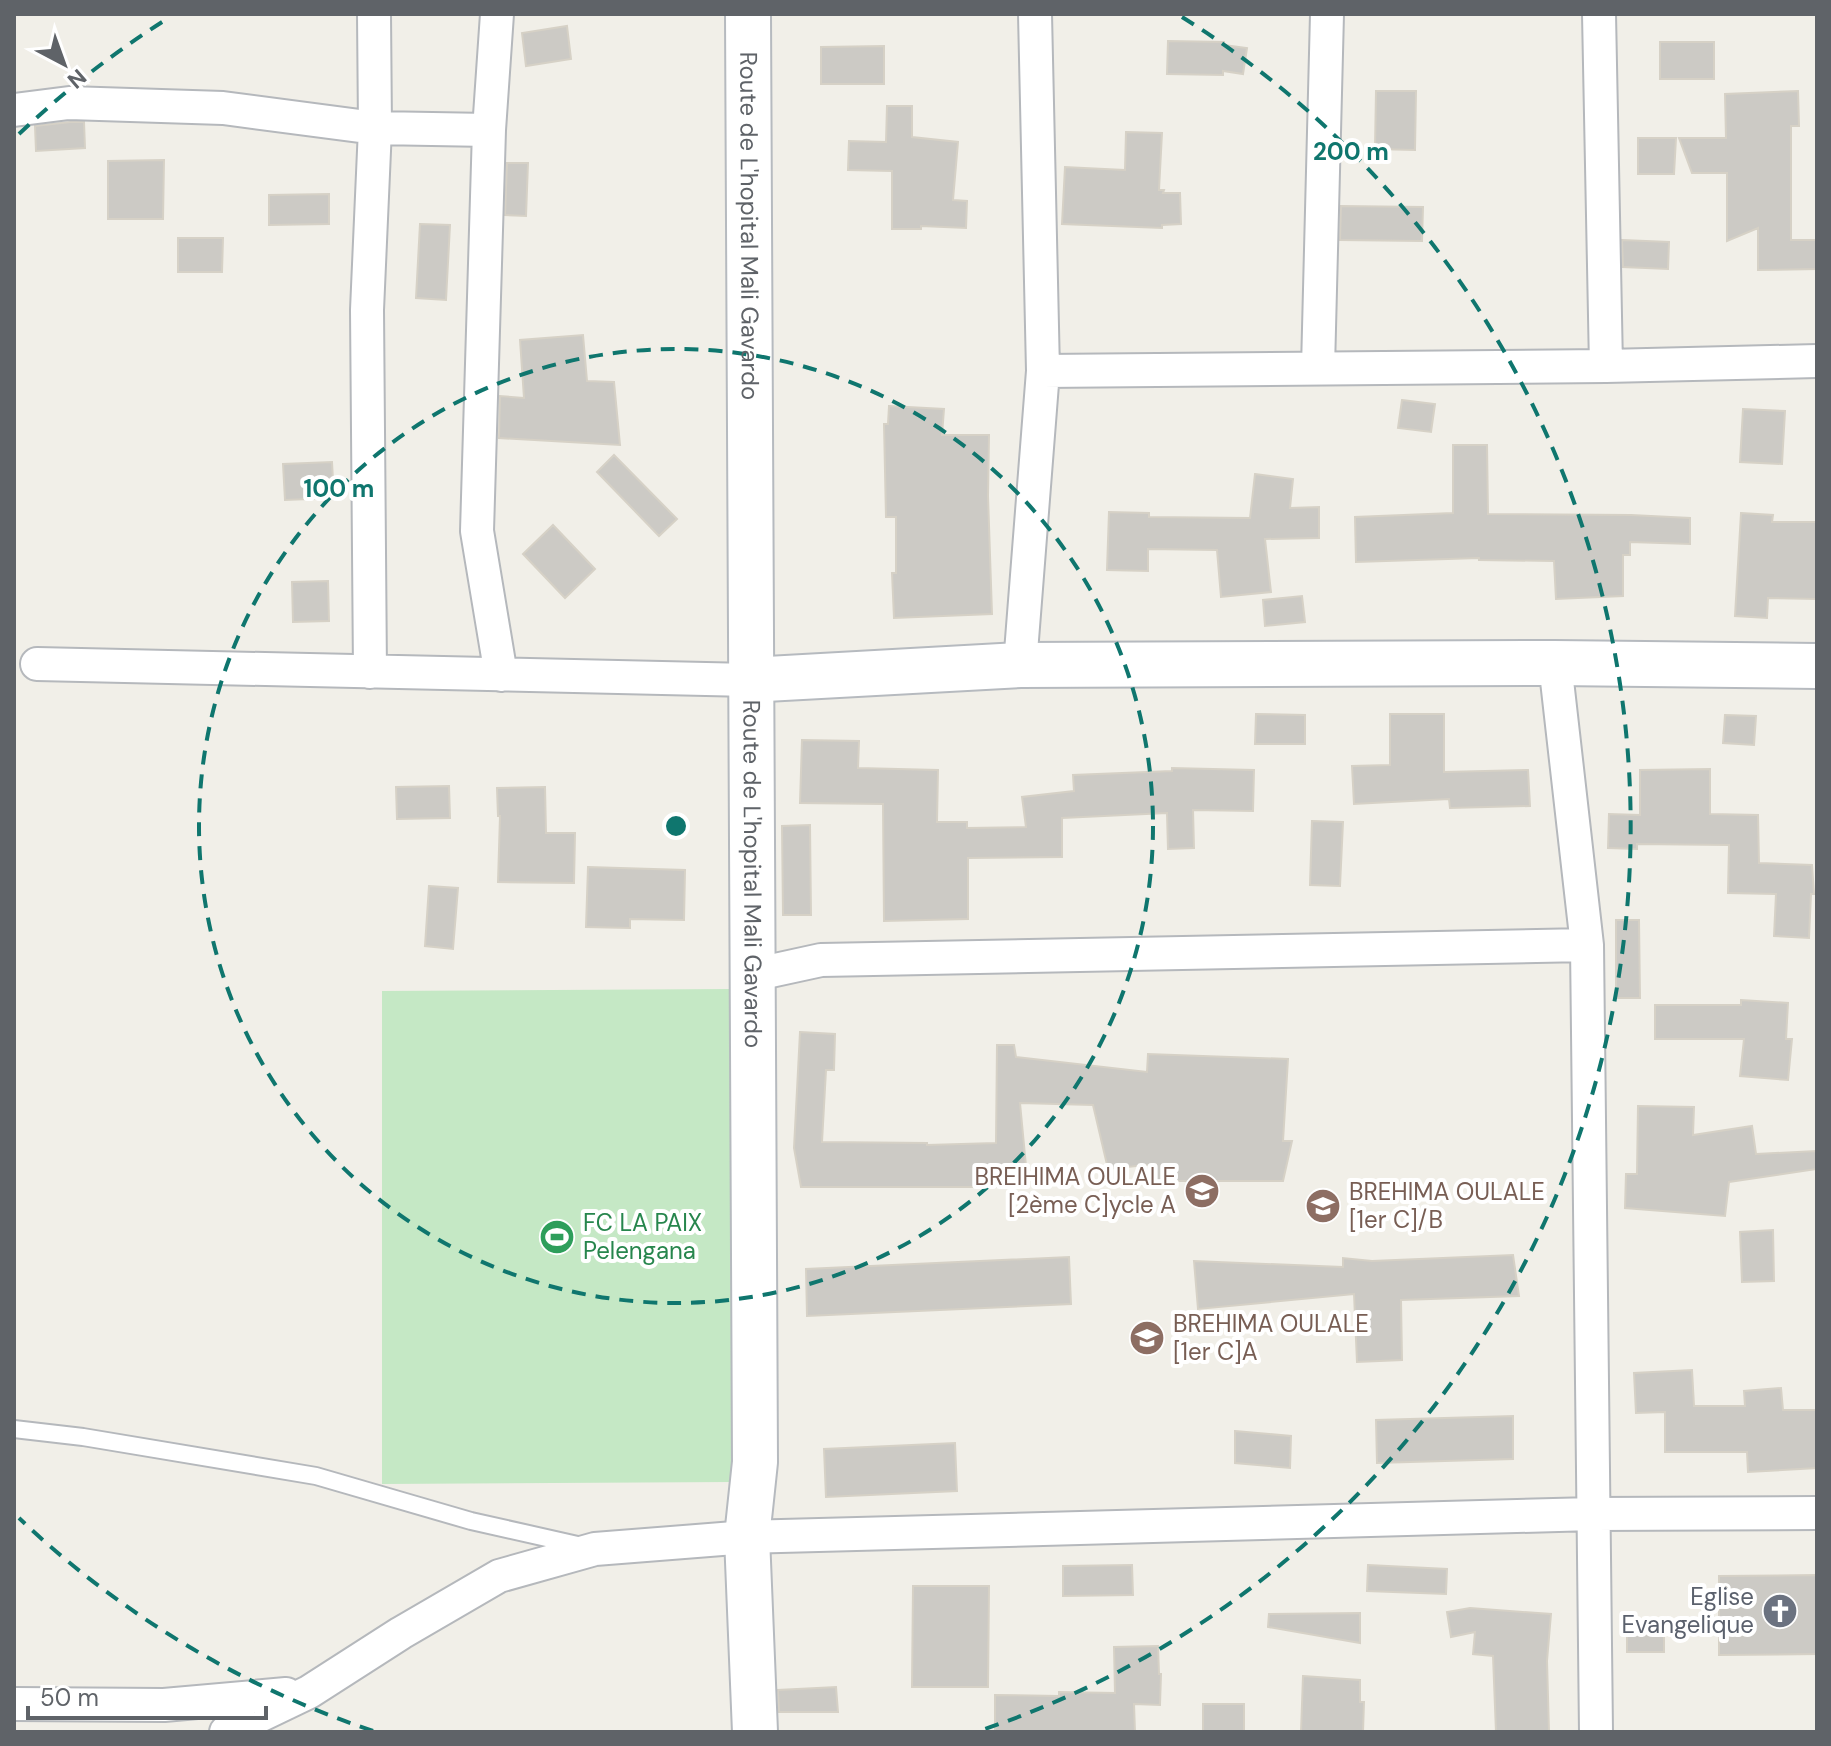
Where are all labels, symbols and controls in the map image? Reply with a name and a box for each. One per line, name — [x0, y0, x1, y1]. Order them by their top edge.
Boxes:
north arrow — [24, 24, 104, 104]
street label: Route de L'hopital Mali Gavardo — [733, 52, 766, 400]
text: N — [61, 63, 92, 95]
text: 200 m — [1313, 136, 1389, 167]
text: 100 m — [304, 473, 374, 504]
street label: Route de L'hopital Mali Gavardo — [736, 700, 769, 1048]
centre of rings — [662, 812, 690, 840]
place label: BREIHIMA OULALE [2ème C]ycle A — [975, 1161, 1176, 1220]
school or university icon: BREIHIMA OULALE [2ème C]ycle A — [1183, 1172, 1221, 1210]
place label: BREHIMA OULALE [1er C]/B — [1349, 1176, 1545, 1235]
school or university icon: BREHIMA OULALE [1er C]/B — [1304, 1187, 1342, 1225]
place label: FC LA PAIX Pelengana — [583, 1207, 702, 1266]
sports icon: FC LA PAIX Pelengana — [538, 1218, 576, 1256]
place label: BREHIMA OULALE [1er C]A — [1173, 1308, 1369, 1367]
school or university icon: BREHIMA OULALE [1er C]A — [1128, 1319, 1166, 1357]
place label: Eglise Evangelique — [1621, 1581, 1754, 1640]
church icon: Eglise Evangelique — [1761, 1592, 1799, 1630]
scale bar — [28, 1670, 266, 1720]
text: 50 m — [40, 1682, 99, 1713]

